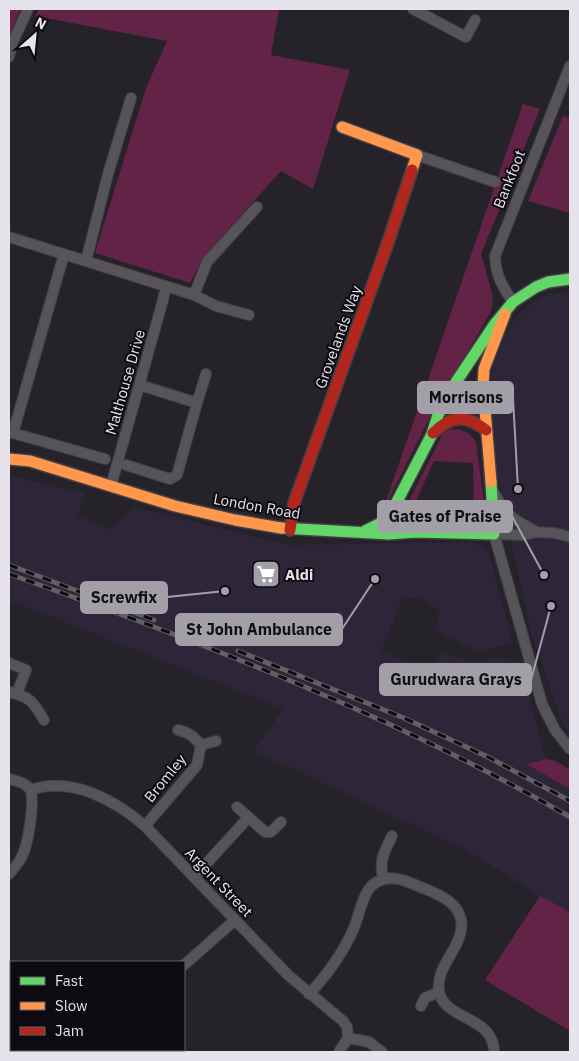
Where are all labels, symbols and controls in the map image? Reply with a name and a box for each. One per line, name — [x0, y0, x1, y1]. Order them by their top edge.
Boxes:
north arrow — [10, 10, 60, 60]
text: N — [32, 13, 50, 34]
street label: Bankfoot — [489, 147, 529, 211]
street label: Grovelands Way — [311, 282, 366, 391]
street label: Malthouse Drive — [101, 327, 149, 437]
callout: Morrisons — [418, 382, 513, 413]
text: Morrisons — [429, 387, 503, 407]
street label: London Road — [212, 489, 302, 523]
callout: Gates of Praise — [378, 501, 512, 532]
text: Gates of Praise — [388, 506, 502, 526]
supermarket icon: Aldi — [251, 559, 281, 589]
place label: Aldi — [285, 565, 313, 584]
callout: Screwfix — [81, 582, 167, 613]
text: Screwfix — [91, 587, 157, 607]
callout: St John Ambulance — [176, 614, 342, 645]
text: St John Ambulance — [186, 619, 332, 639]
callout: Gurudwara Grays — [380, 664, 531, 695]
text: Gurudwara Grays — [390, 669, 522, 689]
street label: Bromley — [140, 750, 190, 806]
street label: Argent Street — [181, 843, 257, 921]
legend — [10, 961, 185, 1051]
text: Fast — [55, 971, 83, 990]
text: Slow — [55, 996, 88, 1015]
text: Jam — [55, 1021, 84, 1040]

